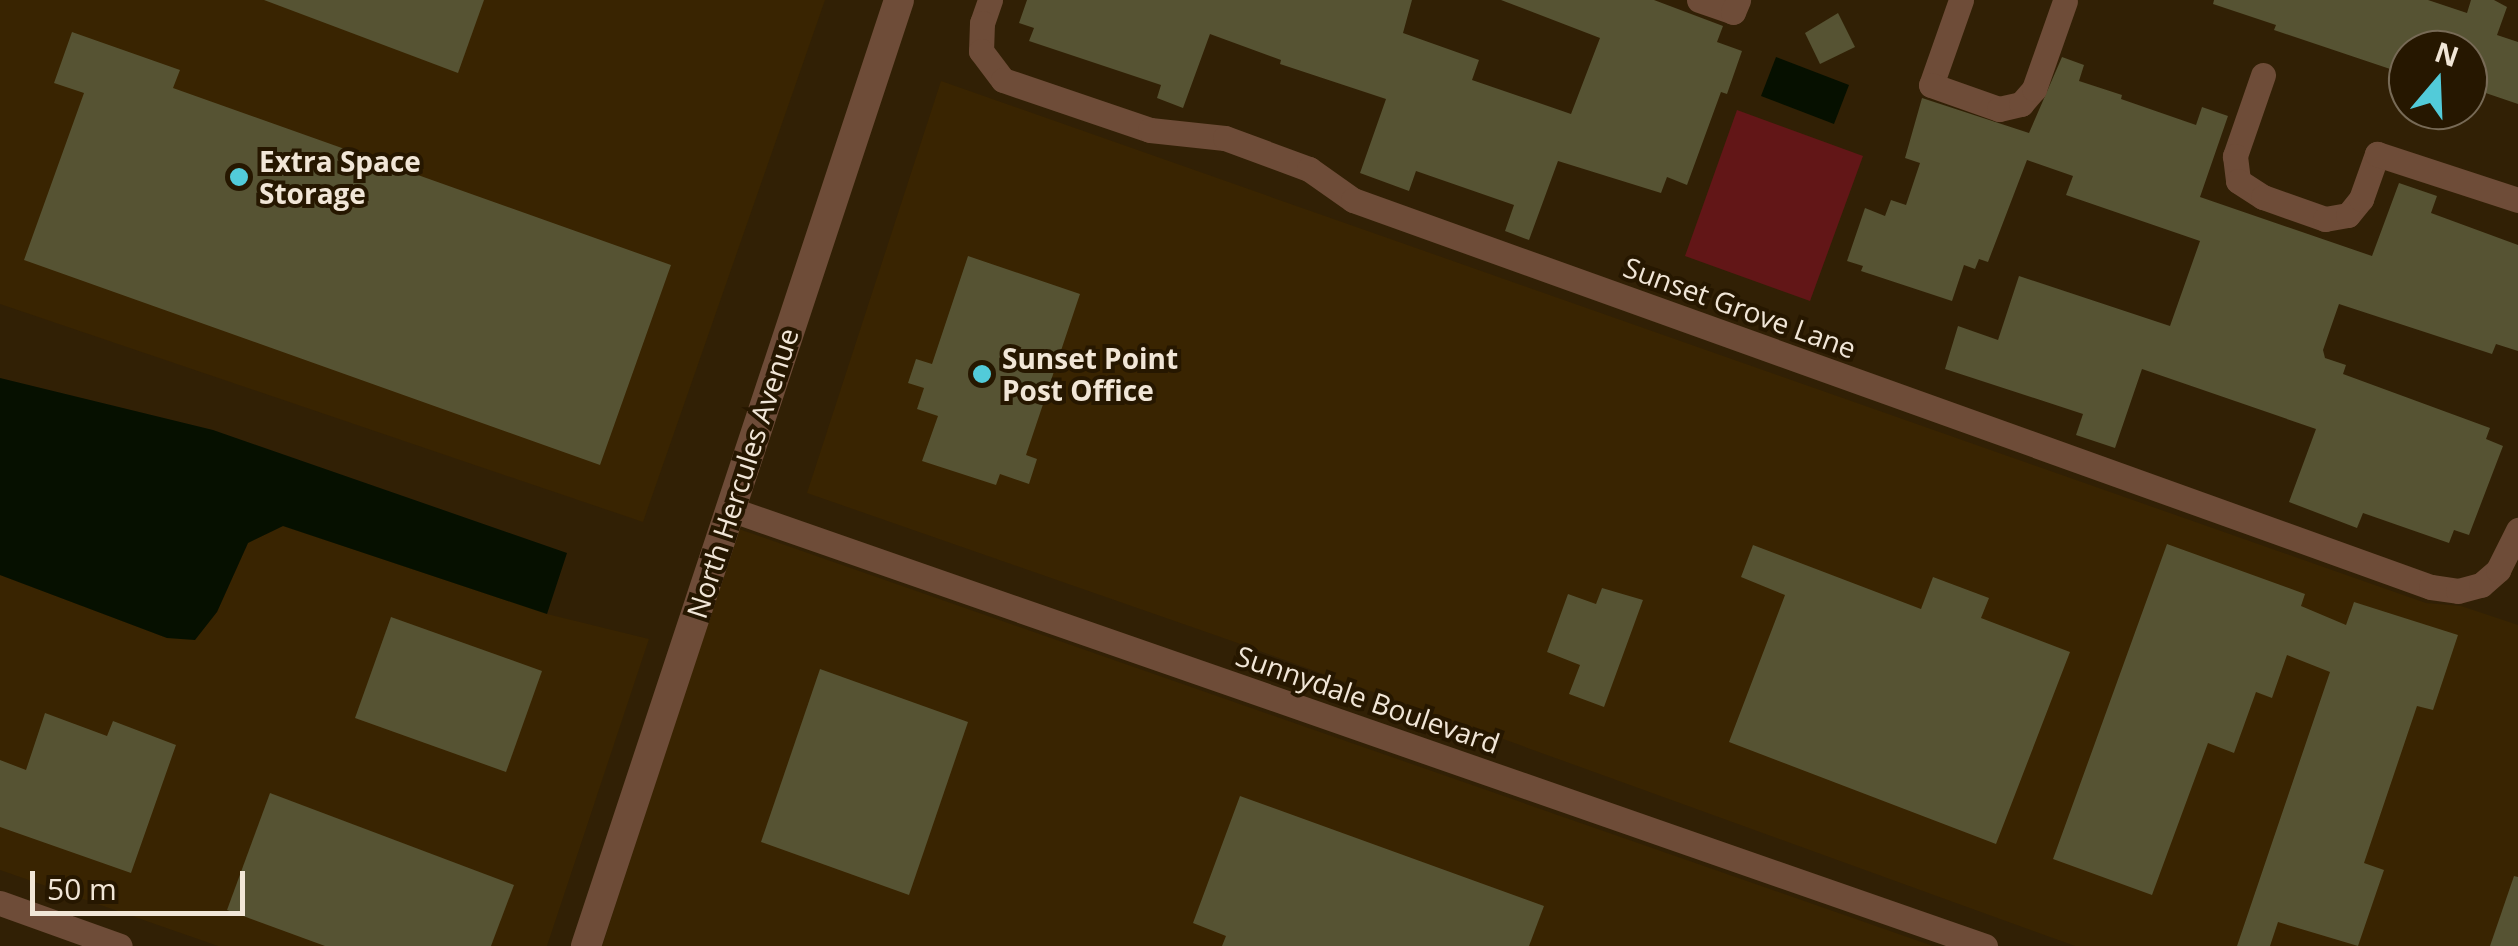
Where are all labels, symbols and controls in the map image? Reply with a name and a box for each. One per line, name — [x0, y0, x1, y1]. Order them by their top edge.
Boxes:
north arrow — [2388, 30, 2488, 130]
text: N — [2430, 32, 2464, 75]
place label: Extra Space Storage — [259, 144, 421, 210]
marker: Extra Space Storage — [228, 166, 250, 188]
street label: Sunset Grove Lane — [1619, 249, 1861, 365]
street label: North Hercules Avenue — [679, 324, 805, 622]
place label: Sunset Point Post Office — [1002, 341, 1178, 407]
marker: Sunset Point Post Office — [971, 363, 993, 385]
street label: Sunnydale Boulevard — [1232, 638, 1504, 760]
scale bar — [35, 851, 250, 913]
text: 50 m — [47, 868, 117, 909]

